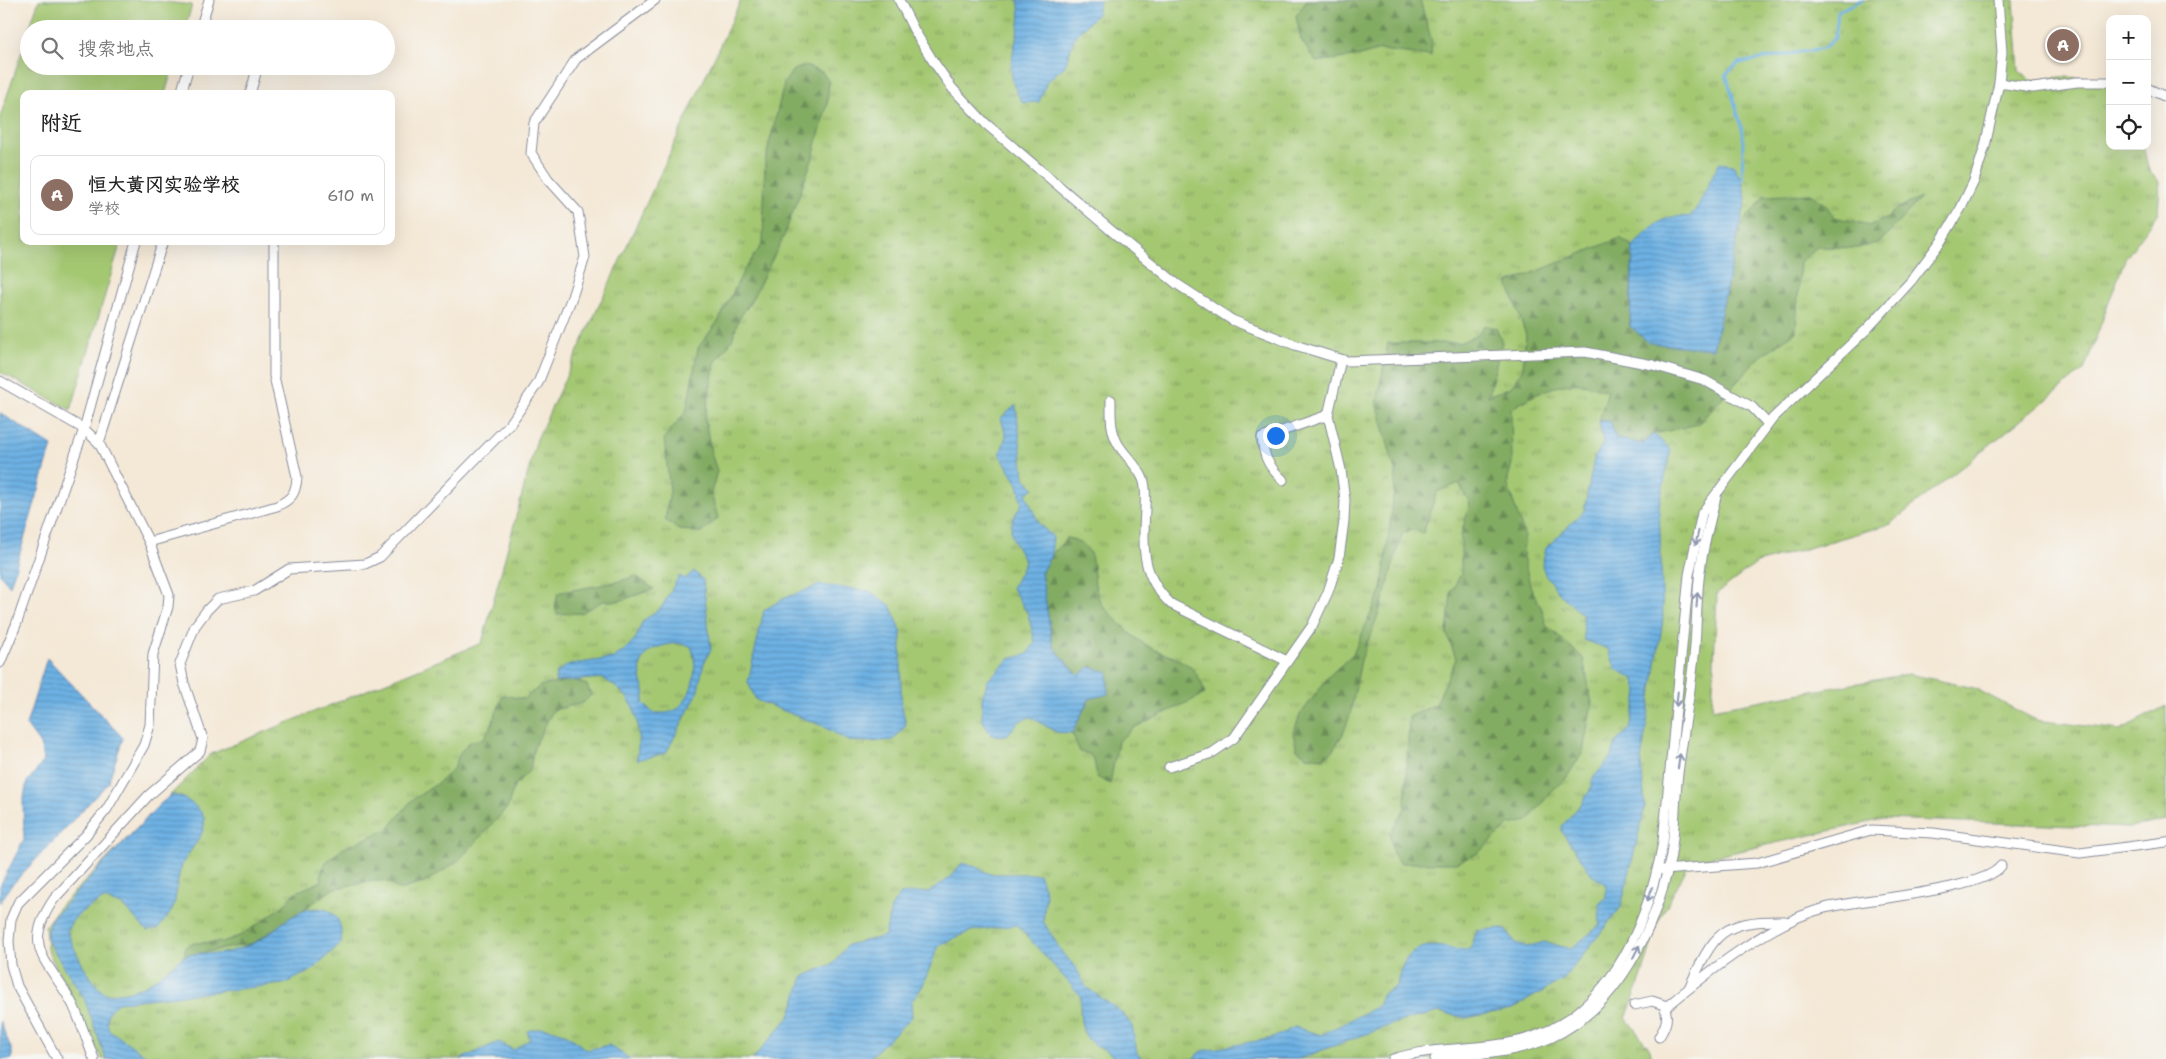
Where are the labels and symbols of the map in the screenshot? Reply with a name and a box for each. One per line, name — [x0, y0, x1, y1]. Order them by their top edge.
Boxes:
pin: A — [2047, 26, 2079, 64]
your location — [1263, 423, 1289, 449]
one-way arrow — [1692, 529, 1701, 545]
one-way arrow — [1693, 592, 1702, 608]
one-way arrow — [1672, 690, 1682, 706]
one-way arrow — [1674, 753, 1684, 769]
one-way arrow — [1645, 886, 1654, 901]
one-way arrow — [1632, 945, 1641, 960]

